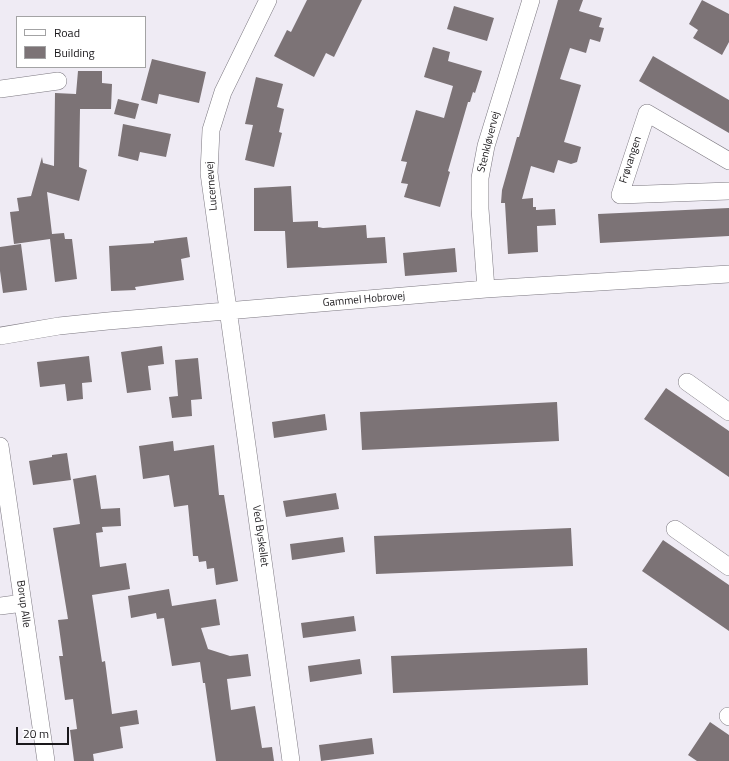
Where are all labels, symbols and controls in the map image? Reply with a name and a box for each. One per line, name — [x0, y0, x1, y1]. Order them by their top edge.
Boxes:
legend — [16, 16, 146, 68]
text: Road — [54, 23, 80, 42]
text: Building — [54, 43, 95, 62]
street label: Stenkløvervej — [475, 110, 503, 174]
street label: Frøvangen — [617, 135, 645, 185]
street label: Lucernevej — [203, 161, 221, 211]
street label: Gammel Hobrovej — [322, 290, 406, 310]
street label: Ved Byskellet — [249, 504, 271, 568]
street label: Borup Alle — [13, 579, 33, 629]
scale bar — [18, 719, 71, 745]
text: 20 m — [23, 724, 49, 743]

